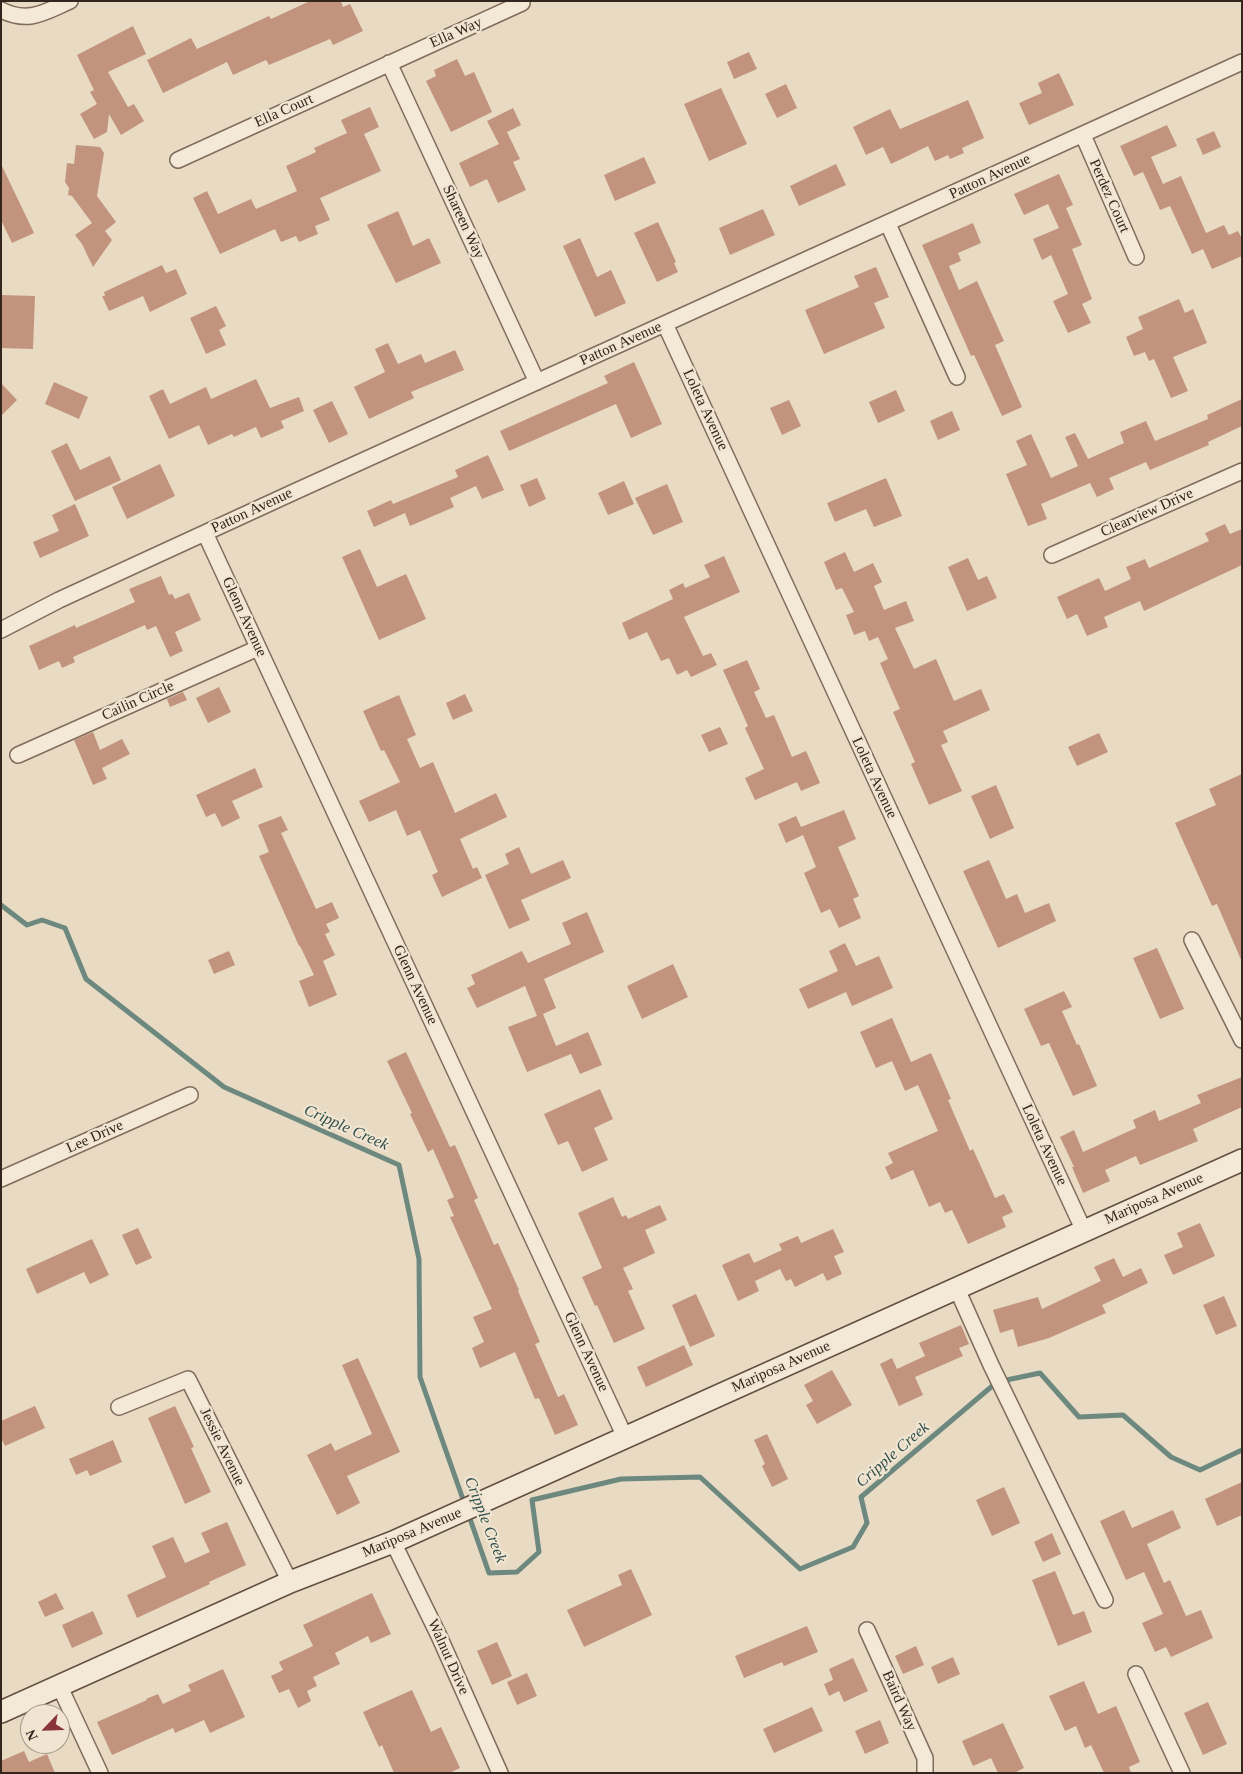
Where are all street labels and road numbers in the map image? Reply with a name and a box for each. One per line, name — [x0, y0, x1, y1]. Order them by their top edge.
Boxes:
street label: Ella Way — [427, 14, 485, 52]
street label: Ella Court — [252, 90, 316, 132]
street label: Patton Avenue — [946, 150, 1034, 204]
street label: Perdez Court — [1085, 156, 1133, 236]
street label: Shareen Way — [438, 182, 488, 262]
street label: Patton Avenue — [577, 318, 665, 370]
street label: Loleta Avenue — [678, 367, 732, 453]
street label: Patton Avenue — [208, 484, 296, 538]
street label: Clearview Drive — [1098, 485, 1196, 541]
street label: Glenn Avenue — [218, 574, 270, 660]
street label: Cailin Circle — [99, 677, 177, 725]
street label: Loleta Avenue — [847, 735, 901, 821]
street label: Glenn Avenue — [389, 942, 441, 1028]
street label: Loleta Avenue — [1017, 1102, 1071, 1188]
street label: Lee Drive — [64, 1116, 126, 1158]
street label: Mariposa Avenue — [1102, 1169, 1206, 1229]
street label: Glenn Avenue — [560, 1309, 612, 1395]
street label: Mariposa Avenue — [729, 1337, 833, 1397]
street label: Jessie Avenue — [195, 1405, 249, 1489]
street label: Mariposa Avenue — [360, 1504, 464, 1562]
street label: Walnut Drive — [423, 1616, 473, 1698]
street label: Baird Way — [878, 1668, 920, 1734]

